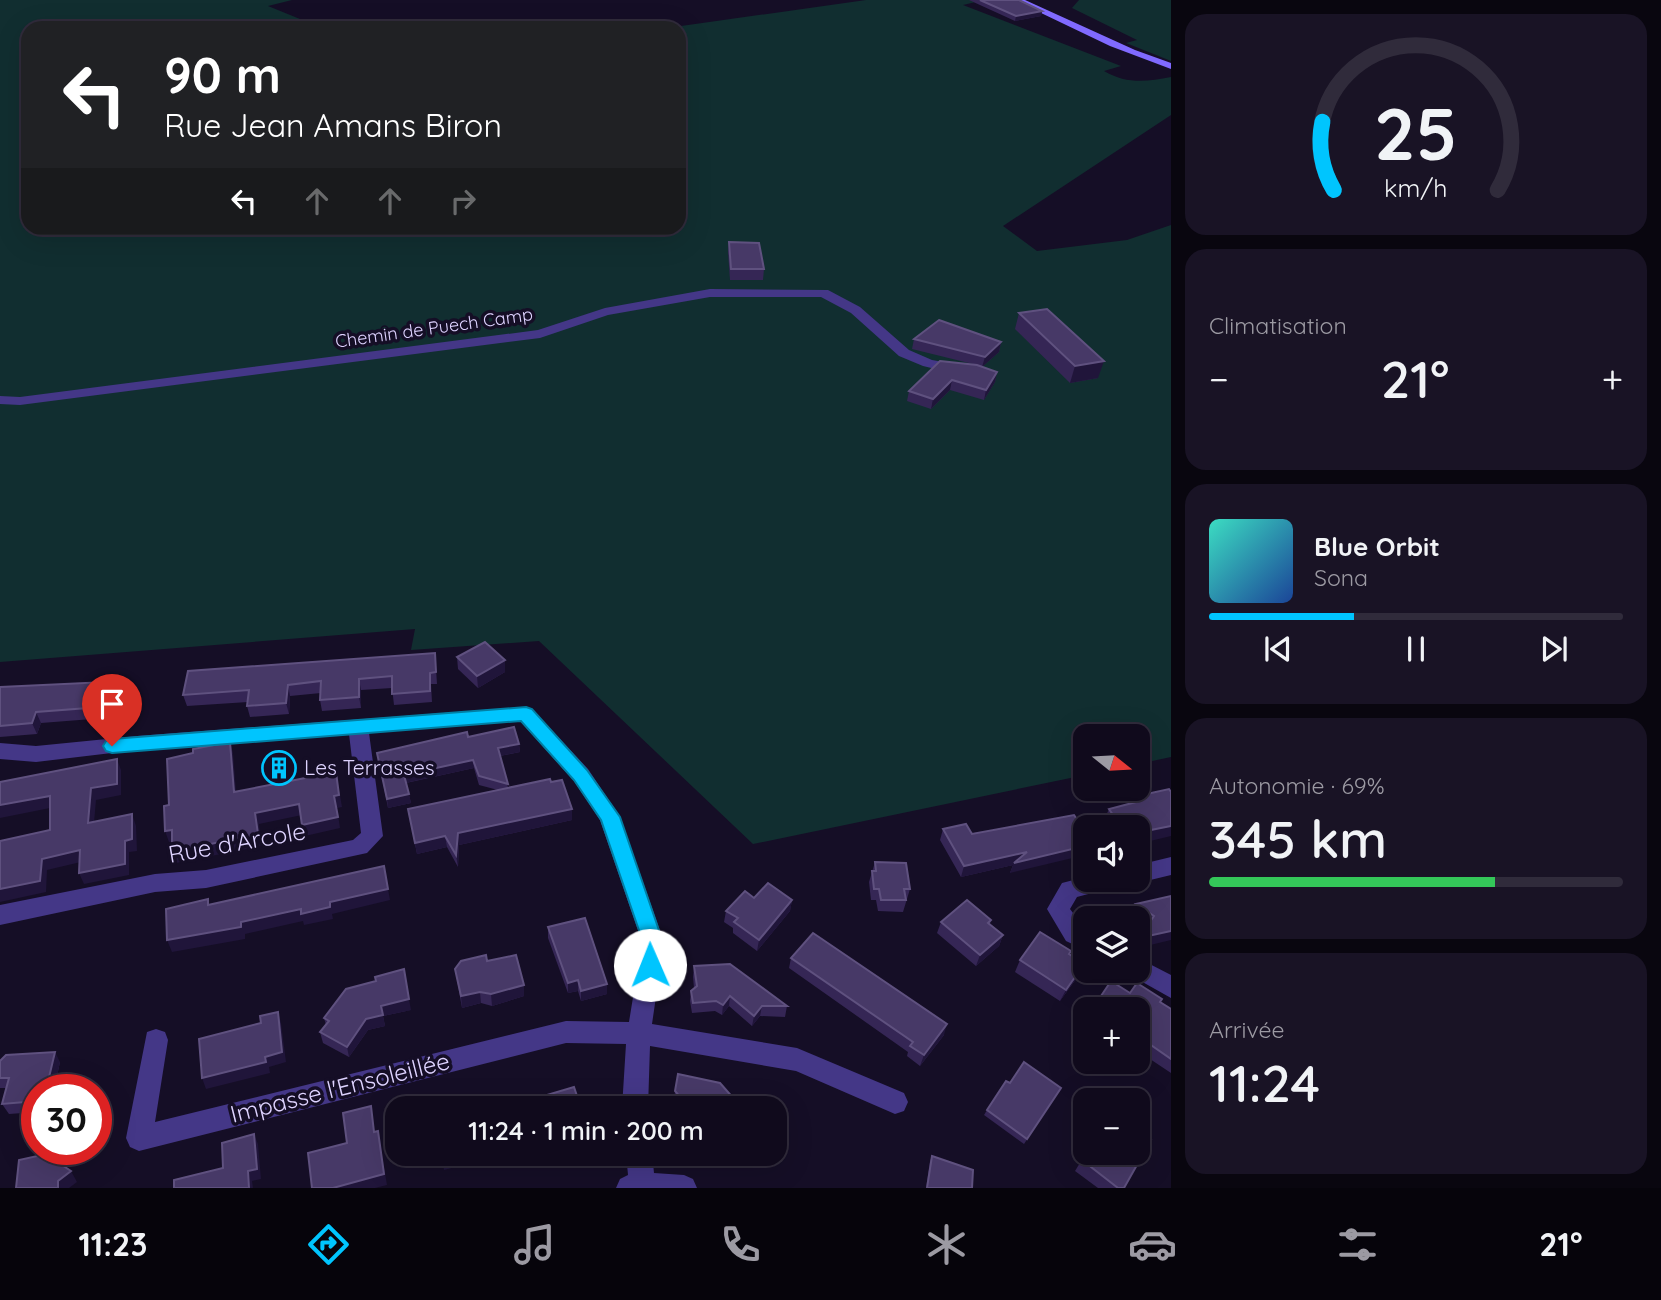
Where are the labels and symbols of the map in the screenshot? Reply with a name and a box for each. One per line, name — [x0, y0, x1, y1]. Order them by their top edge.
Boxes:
street label: Chemin de Puech Camp — [334, 302, 534, 353]
pin — [82, 674, 142, 746]
north arrow — [1073, 724, 1150, 802]
building icon: Les Terrasses — [260, 749, 298, 787]
place label: Les Terrasses — [304, 754, 435, 780]
street label: Rue d'Arcole — [166, 815, 308, 869]
position arrow — [613, 928, 687, 1002]
street label: Impasse l'Ensoleillée — [227, 1045, 452, 1129]
speed limit sign: 30 — [21, 1074, 112, 1165]

